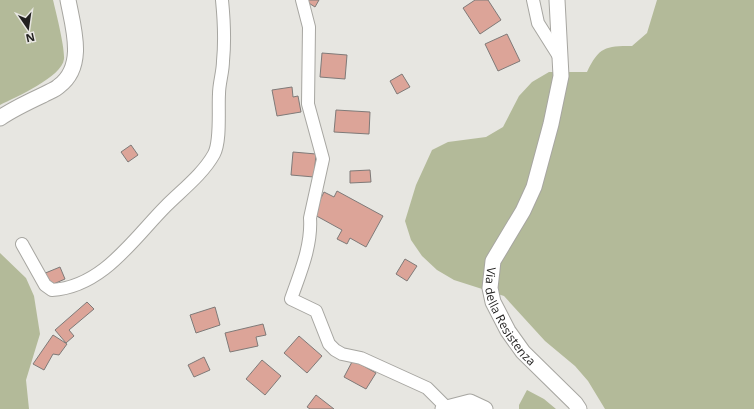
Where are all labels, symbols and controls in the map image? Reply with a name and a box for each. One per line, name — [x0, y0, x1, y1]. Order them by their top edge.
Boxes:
north arrow — [8, 8, 48, 48]
text: N — [24, 30, 36, 47]
street label: Via della Resistenza — [481, 266, 540, 369]

